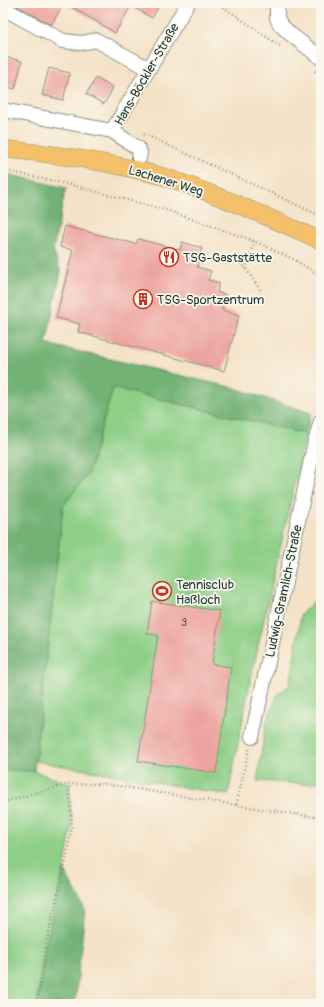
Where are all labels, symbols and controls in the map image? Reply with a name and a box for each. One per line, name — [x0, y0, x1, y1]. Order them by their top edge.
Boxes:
street label: Hans-Böckler-Straße — [111, 20, 183, 129]
street label: Lachener Weg — [126, 162, 206, 200]
restaurant icon: TSG-Gaststätte — [158, 246, 180, 268]
place label: TSG-Gaststätte — [183, 250, 272, 266]
building icon: TSG-Sportzentrum — [132, 288, 154, 310]
place label: TSG-Sportzentrum — [157, 292, 264, 308]
street label: Ludwig-Gramlich-Straße — [262, 523, 306, 659]
place label: Tennisclub Haßloch — [176, 577, 234, 608]
sports icon: Tennisclub Haßloch — [151, 580, 173, 602]
house number: 3 — [181, 616, 187, 629]

